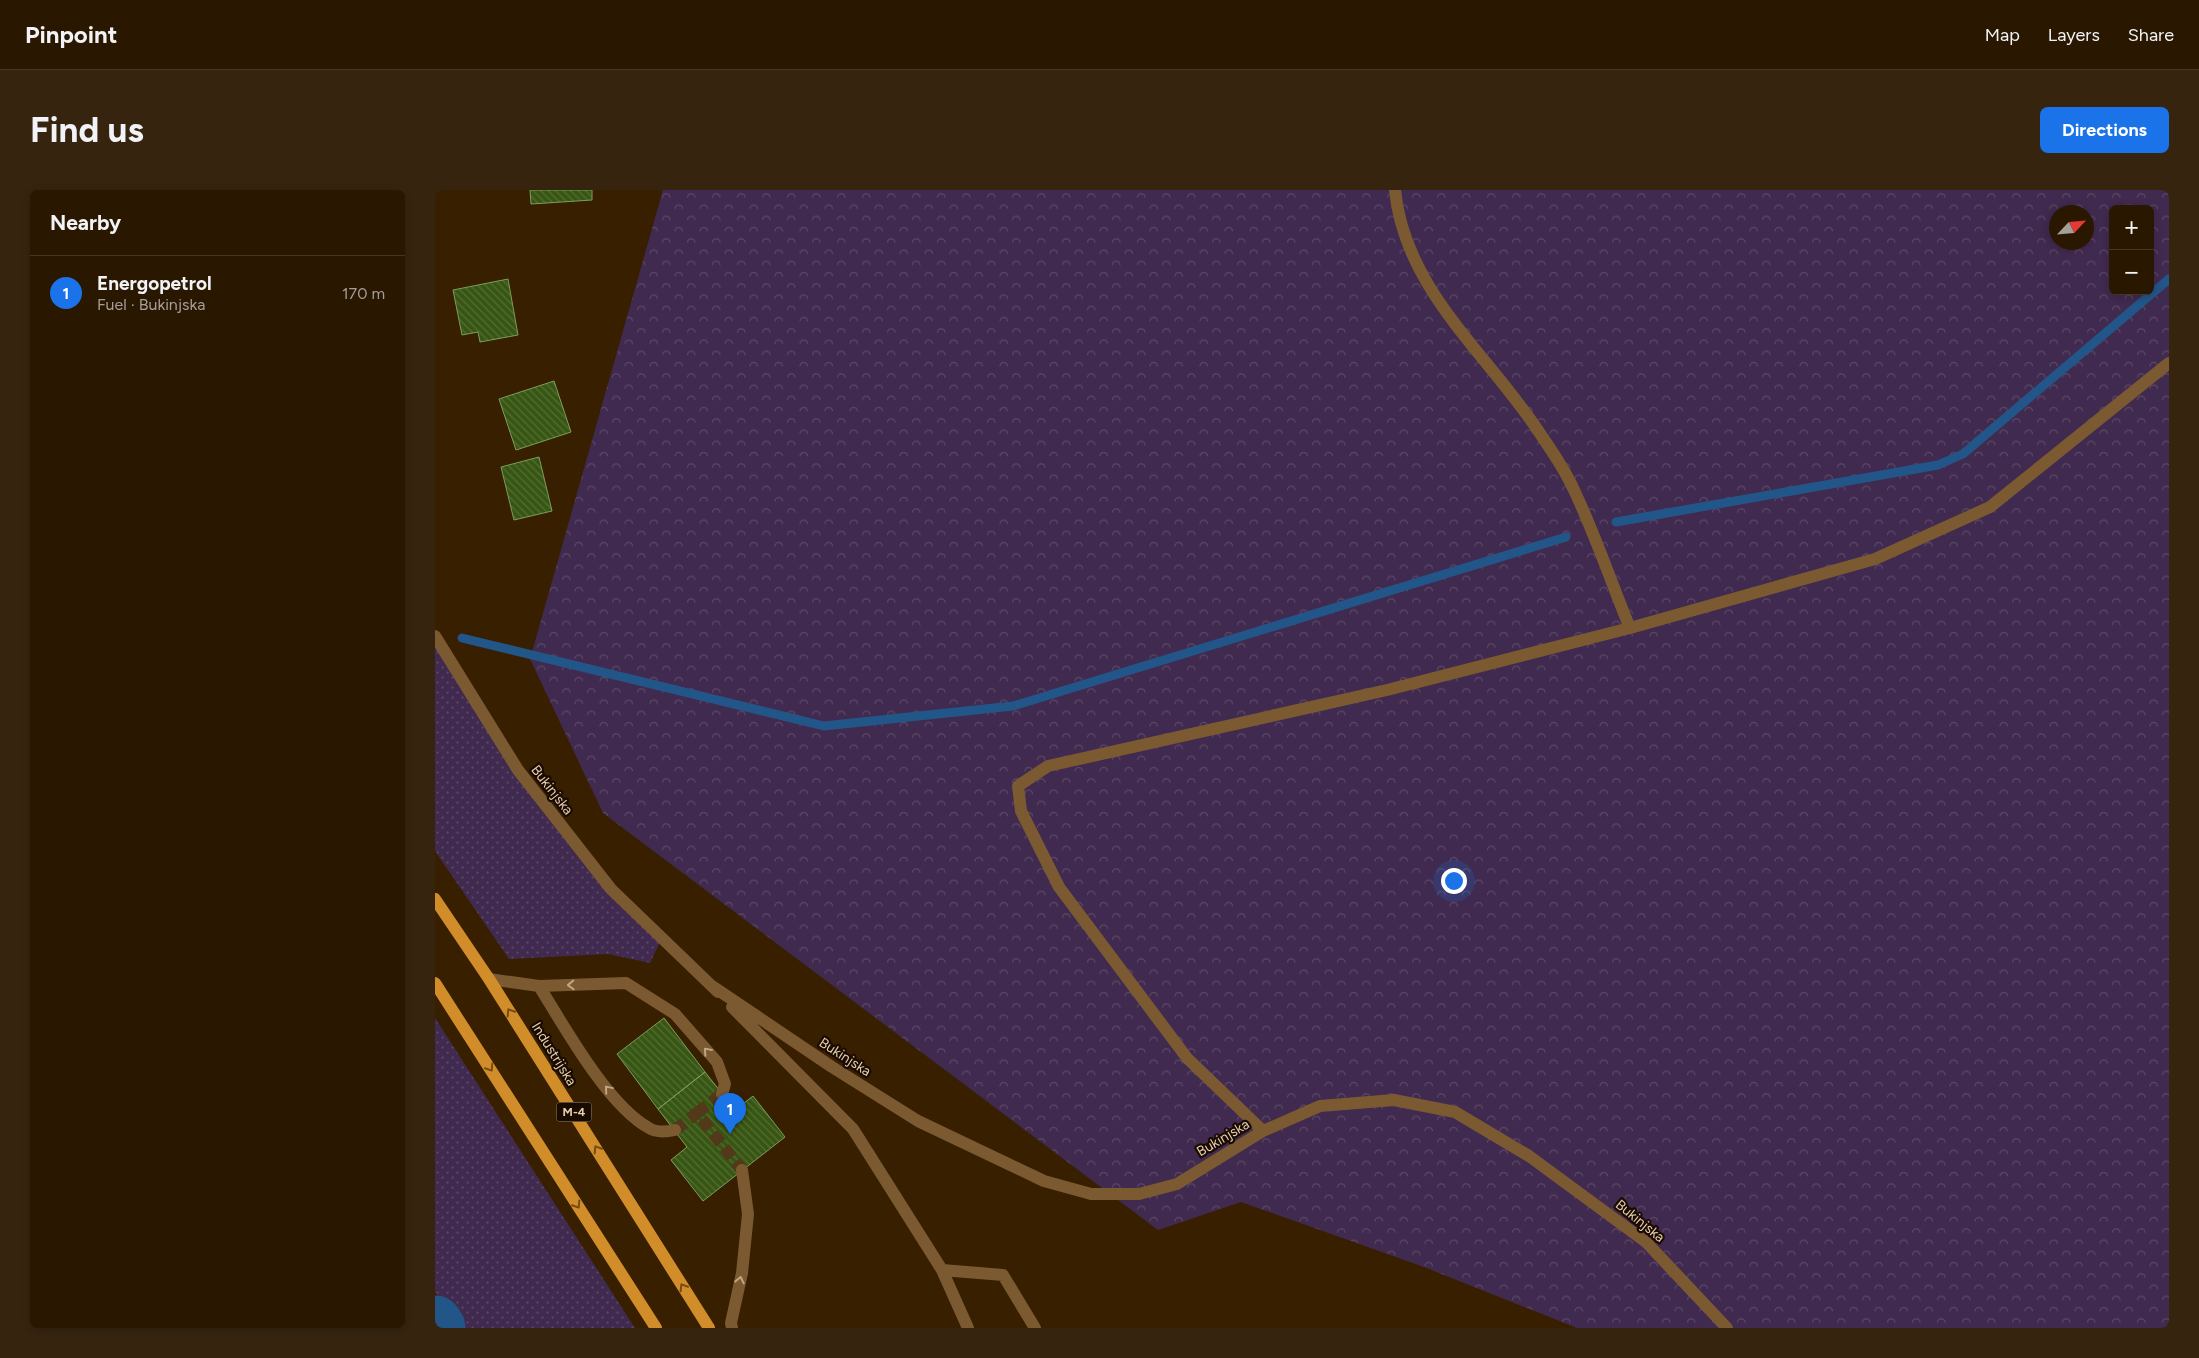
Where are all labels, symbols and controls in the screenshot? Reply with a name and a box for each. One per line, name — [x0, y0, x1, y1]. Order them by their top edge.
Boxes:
text: Pinpoint — [25, 20, 117, 49]
text: Map — [1985, 24, 2020, 46]
text: Layers — [2048, 24, 2100, 46]
text: Share — [2128, 24, 2174, 46]
button: Directions — [2040, 107, 2169, 153]
text: Find us — [30, 109, 144, 151]
north arrow — [2049, 205, 2094, 250]
map controls — [2109, 205, 2154, 295]
button: + — [2109, 205, 2154, 250]
text: Nearby — [50, 210, 121, 235]
button: − — [2109, 250, 2154, 295]
text: Energopetrol — [97, 272, 212, 295]
text: 1 — [63, 284, 69, 303]
text: 170 m — [342, 284, 385, 303]
text: Fuel · Bukinjska — [97, 295, 205, 314]
street label: Bukinjska — [527, 762, 577, 818]
your location — [1441, 868, 1467, 894]
one-way arrow — [566, 980, 574, 990]
one-way arrow — [507, 1008, 516, 1017]
street label: Industrijska — [528, 1019, 580, 1089]
street label: Bukinjska — [816, 1034, 874, 1080]
one-way arrow — [704, 1047, 713, 1056]
one-way arrow — [483, 1063, 493, 1072]
one-way arrow — [606, 1086, 614, 1095]
pin: 1 — [714, 1093, 746, 1134]
road number: M-4 — [557, 1102, 591, 1122]
street label: Bukinjska — [1194, 1116, 1252, 1160]
one-way arrow — [594, 1145, 603, 1154]
street label: Bukinjska — [1612, 1196, 1668, 1246]
one-way arrow — [571, 1199, 581, 1208]
one-way arrow — [735, 1276, 745, 1285]
one-way arrow — [680, 1283, 690, 1292]

